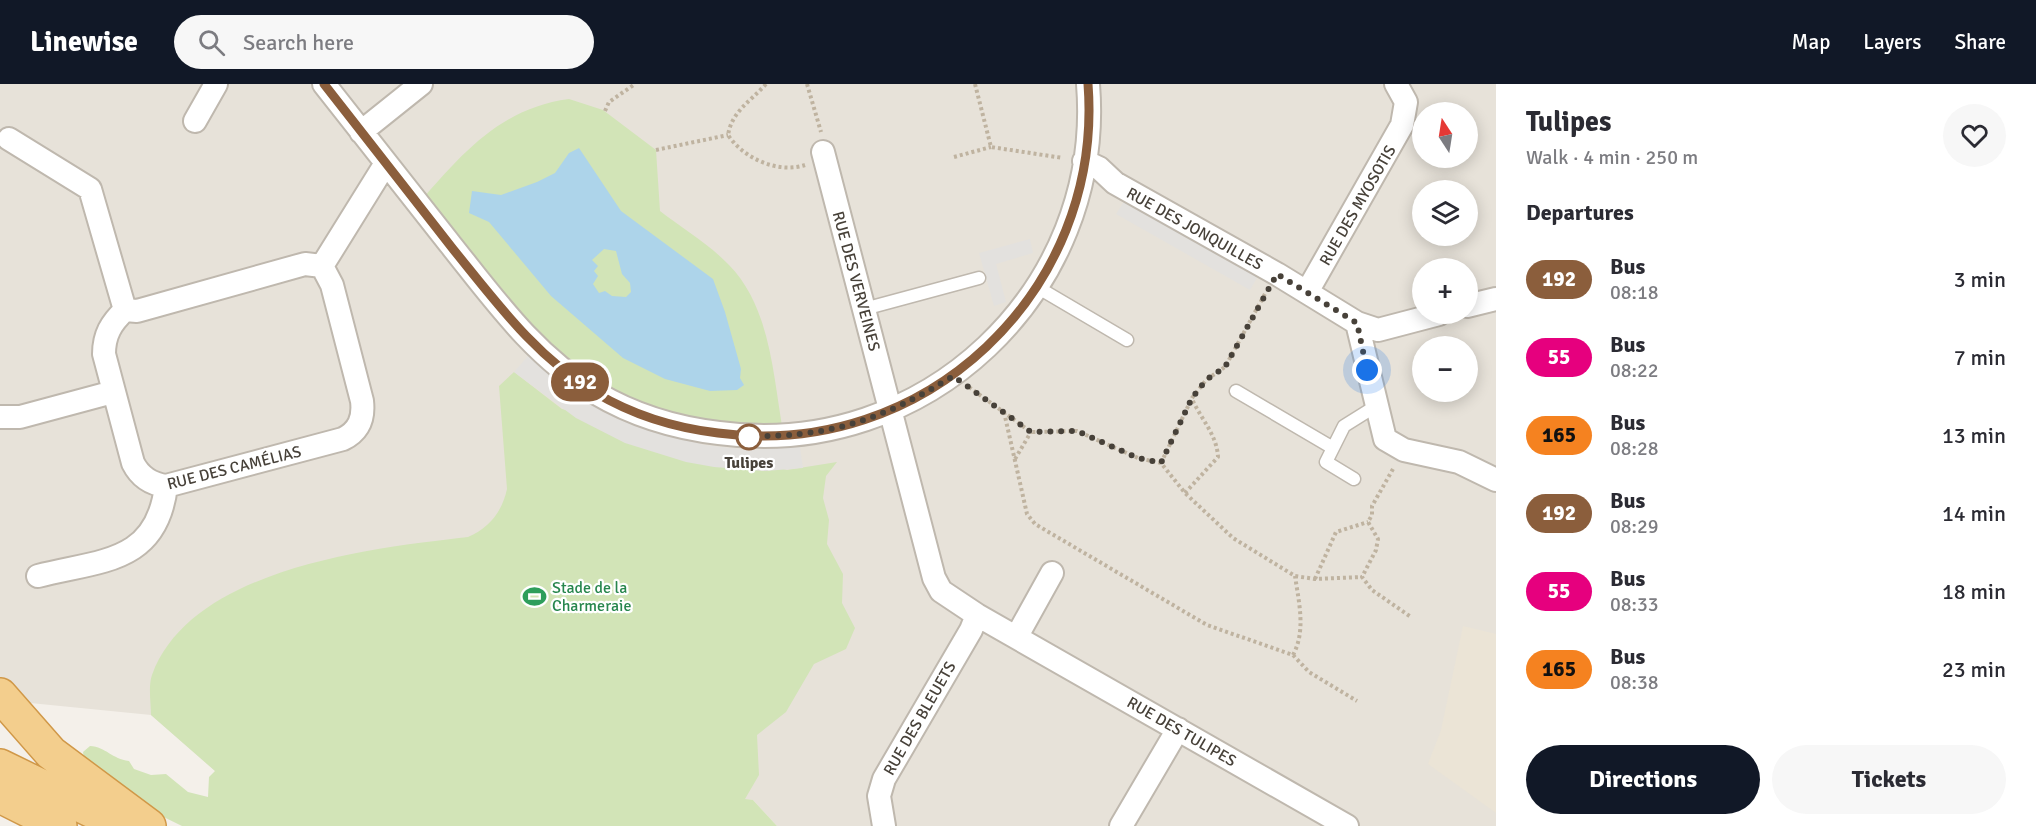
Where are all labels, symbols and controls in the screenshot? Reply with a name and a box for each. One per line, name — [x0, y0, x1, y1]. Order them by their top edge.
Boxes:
search box — [174, 15, 594, 69]
text: Linewise — [30, 25, 138, 59]
icon: search — [195, 26, 228, 59]
text: Search here — [243, 29, 354, 56]
text: Map — [1792, 29, 1830, 55]
text: Layers — [1863, 29, 1921, 55]
text: Share — [1954, 29, 2006, 55]
north arrow — [1412, 102, 1478, 168]
map controls — [1412, 102, 1478, 402]
button: heart — [1943, 104, 2006, 167]
text: Tulipes — [1526, 105, 1611, 139]
street label: RUE DES MYOSOTIS — [1315, 142, 1400, 269]
text: Walk · 4 min · 250 m — [1526, 145, 1698, 170]
button: layers — [1412, 180, 1478, 246]
street label: RUE DES JONQUILLES — [1123, 183, 1266, 275]
text: Departures — [1526, 199, 1634, 226]
street label: RUE DES VERVEINES — [828, 209, 884, 353]
text: Bus — [1610, 253, 1645, 280]
button: + — [1412, 258, 1478, 324]
text: 192 — [1542, 266, 1576, 292]
text: 3 min — [1954, 266, 2006, 293]
text: 08:18 — [1610, 280, 1659, 305]
text: Bus — [1610, 331, 1645, 358]
button: − — [1412, 336, 1478, 402]
text: 55 — [1548, 344, 1570, 370]
text: 7 min — [1954, 344, 2006, 371]
your location — [1352, 355, 1382, 385]
text: 08:22 — [1610, 358, 1659, 383]
line badge: 192 — [546, 362, 614, 402]
text: 192 — [563, 369, 597, 395]
text: Bus — [1610, 409, 1645, 436]
text: 165 — [1542, 422, 1576, 448]
text: 13 min — [1942, 422, 2006, 449]
marker: Tulipes — [736, 424, 762, 450]
text: 08:28 — [1610, 436, 1659, 461]
street label: RUE DES CAMÉLIAS — [165, 442, 303, 494]
place label: Tulipes — [725, 453, 773, 473]
text: Bus — [1610, 487, 1645, 514]
text: 192 — [1542, 500, 1576, 526]
text: 14 min — [1942, 500, 2006, 527]
text: 08:29 — [1610, 514, 1659, 539]
text: Bus — [1610, 565, 1645, 592]
place label: Stade de la Charmeraie — [552, 578, 631, 616]
text: 55 — [1548, 578, 1570, 604]
text: 18 min — [1942, 578, 2006, 605]
sports icon: Stade de la Charmeraie — [521, 583, 547, 609]
text: 08:33 — [1610, 592, 1659, 617]
text: Bus — [1610, 643, 1645, 670]
text: 165 — [1542, 656, 1576, 682]
text: 23 min — [1942, 656, 2006, 683]
street label: RUE DES BLEUETS — [879, 658, 961, 779]
text: 08:38 — [1610, 670, 1659, 695]
street label: RUE DES TULIPES — [1123, 692, 1240, 771]
button: Directions — [1526, 745, 1760, 814]
button: Tickets — [1772, 745, 2006, 814]

